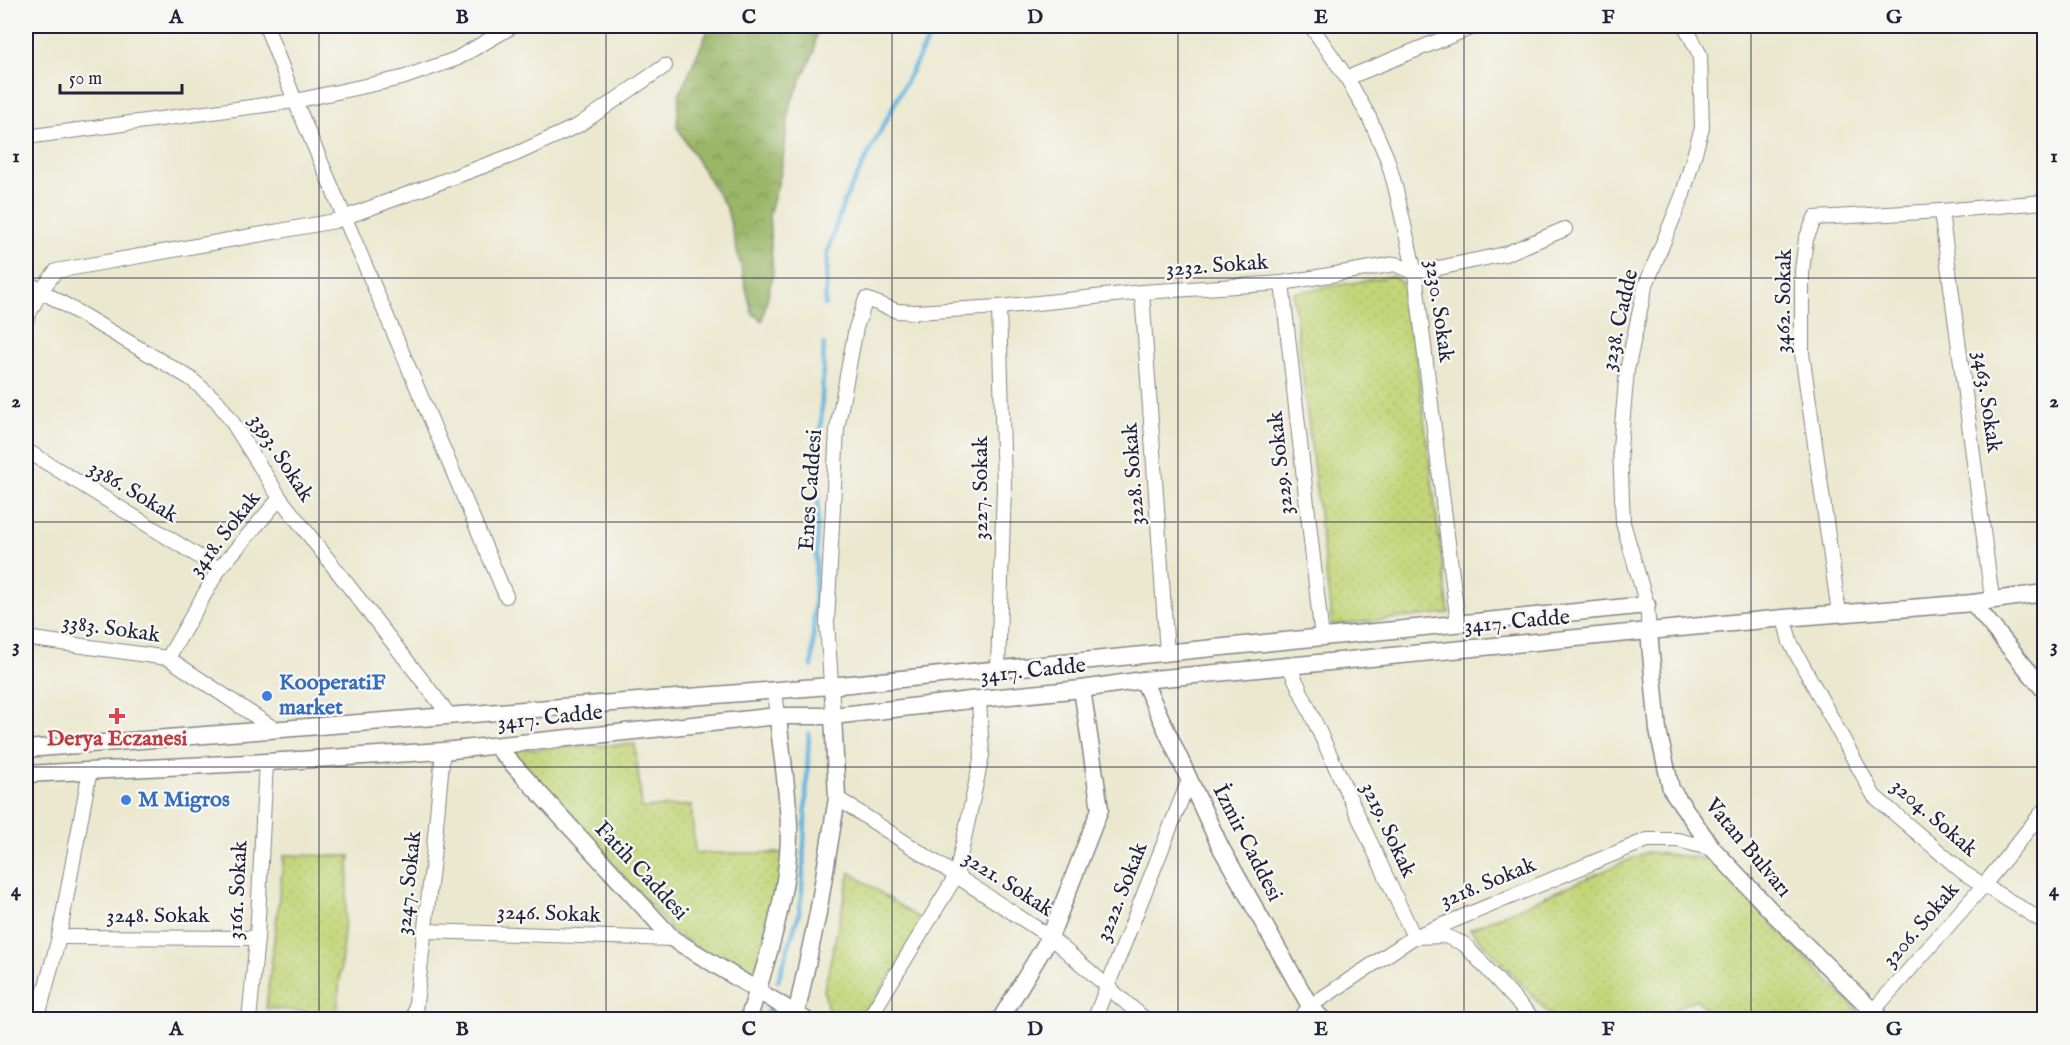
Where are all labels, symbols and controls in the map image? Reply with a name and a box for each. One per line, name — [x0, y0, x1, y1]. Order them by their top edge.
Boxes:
text: A — [168, 5, 184, 30]
text: B — [455, 5, 469, 30]
text: C — [742, 5, 756, 30]
text: D — [1027, 5, 1043, 30]
text: E — [1314, 5, 1328, 30]
text: F — [1602, 5, 1615, 30]
text: G — [1886, 5, 1903, 30]
scale bar — [60, 57, 182, 95]
text: 50 m — [69, 68, 102, 91]
text: 1 — [12, 144, 20, 169]
text: 1 — [2050, 144, 2058, 169]
street label: 3232. Sokak — [1165, 248, 1269, 284]
street label: 3462. Sokak — [1769, 248, 1799, 353]
street label: 3230. Sokak — [1418, 258, 1460, 364]
street label: 3238. Cadde — [1595, 266, 1645, 374]
street label: 3463. Sokak — [1966, 349, 2008, 455]
text: 2 — [11, 389, 21, 414]
text: 2 — [2049, 389, 2059, 414]
street label: 3393. Sokak — [242, 408, 320, 508]
street label: 3229. Sokak — [1262, 410, 1300, 516]
street label: 3228. Sokak — [1116, 421, 1152, 526]
street label: Enes Caddesi — [793, 428, 829, 552]
street label: 3227. Sokak — [967, 436, 995, 540]
street label: 3386. Sokak — [83, 454, 183, 530]
street label: 3418. Sokak — [183, 485, 267, 583]
street label: 3417. Cadde — [1463, 603, 1571, 641]
street label: 3383. Sokak — [60, 608, 162, 650]
text: 3 — [12, 634, 20, 659]
text: 3 — [2050, 634, 2058, 659]
street label: 3417. Cadde — [979, 652, 1087, 690]
place label: KooperatiF market — [279, 669, 386, 722]
marker: KooperatiF market — [260, 689, 274, 703]
street label: 3417. Cadde — [496, 699, 604, 737]
marker: Derya Eczanesi — [110, 709, 124, 723]
place label: Derya Eczanesi — [47, 725, 187, 753]
street label: 3204. Sokak — [1885, 773, 1983, 864]
street label: 3219. Sokak — [1354, 778, 1422, 882]
street label: İzmir Caddesi — [1206, 780, 1289, 906]
place label: M Migros — [138, 786, 230, 814]
street label: Vatan Bulvarı — [1698, 792, 1798, 903]
marker: M Migros — [119, 793, 133, 807]
street label: Fatih Caddesi — [588, 816, 694, 927]
street label: 3247. Sokak — [390, 829, 428, 936]
street label: 3222. Sokak — [1089, 838, 1155, 946]
street label: 3161. Sokak — [221, 839, 255, 940]
street label: 3221. Sokak — [957, 844, 1059, 924]
street label: 3218. Sokak — [1436, 851, 1540, 915]
street label: 3206. Sokak — [1876, 876, 1966, 974]
text: 4 — [11, 878, 22, 903]
text: 4 — [2049, 878, 2060, 903]
street label: 3246. Sokak — [496, 898, 602, 930]
street label: 3248. Sokak — [106, 902, 210, 930]
text: A — [168, 1017, 184, 1042]
text: B — [455, 1017, 469, 1042]
text: C — [742, 1017, 756, 1042]
text: D — [1027, 1017, 1043, 1042]
text: E — [1314, 1017, 1328, 1042]
text: F — [1602, 1017, 1615, 1042]
text: G — [1886, 1017, 1903, 1042]

